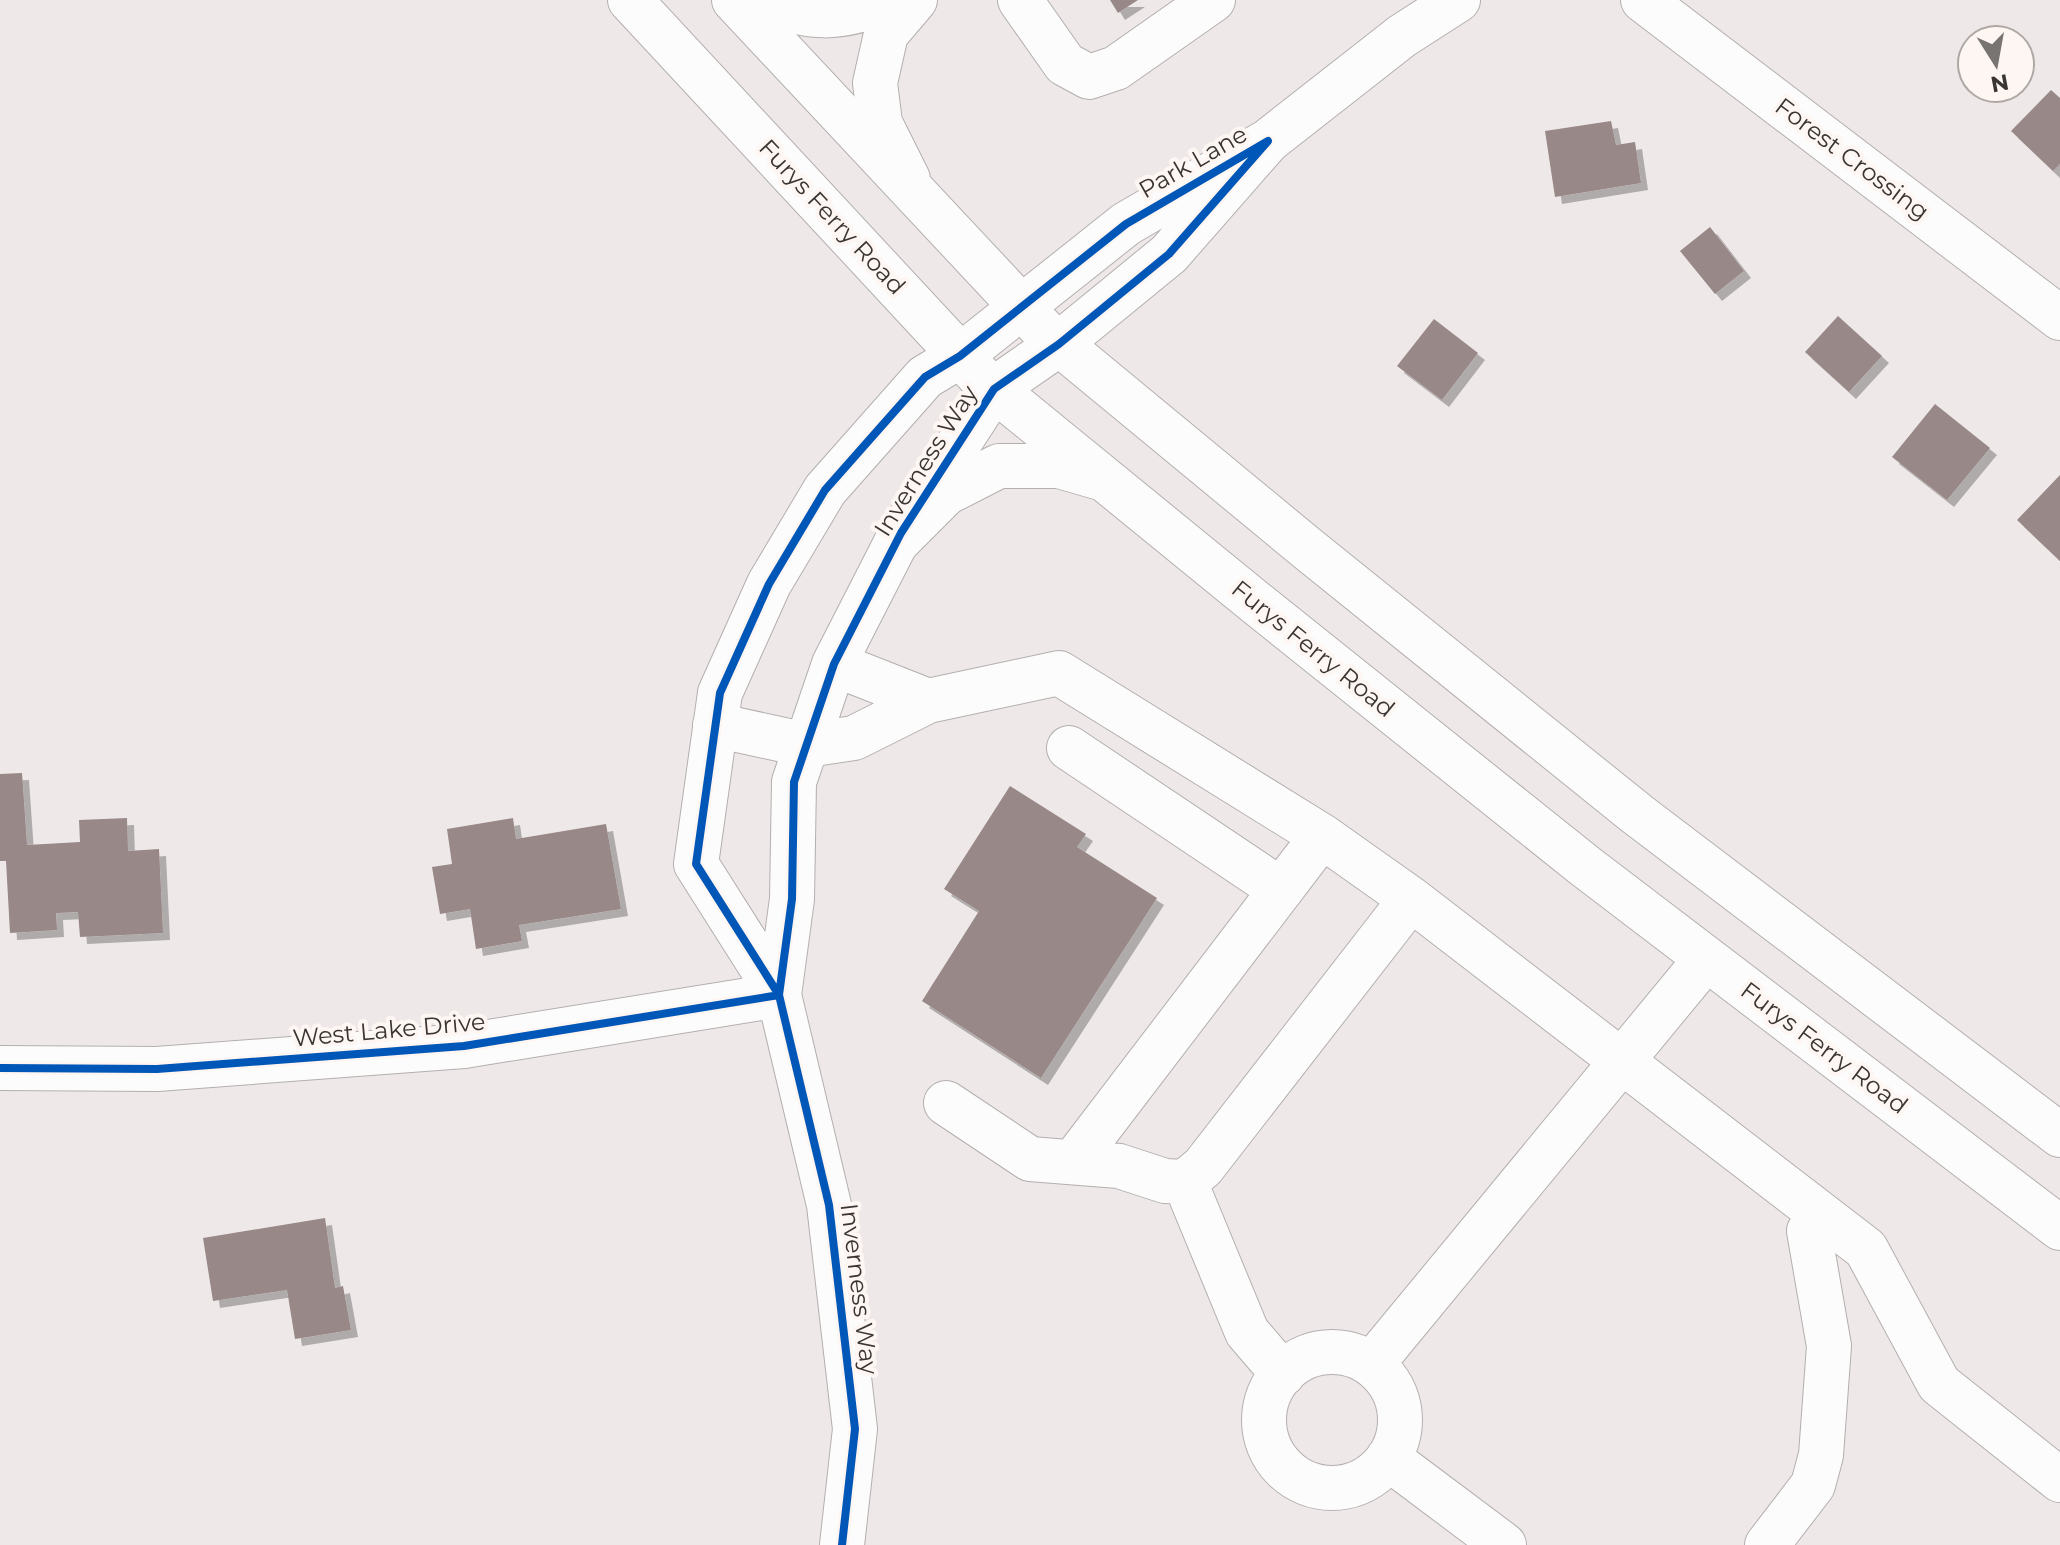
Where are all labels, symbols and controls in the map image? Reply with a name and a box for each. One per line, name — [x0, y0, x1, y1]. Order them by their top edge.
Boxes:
north arrow — [1956, 24, 2036, 104]
text: N — [1988, 68, 2011, 98]
street label: Forest Crossing — [1770, 91, 1935, 226]
street label: Park Lane — [1133, 119, 1252, 204]
street label: Furys Ferry Road — [753, 133, 912, 300]
street label: Inverness Way — [868, 380, 984, 541]
street label: Furys Ferry Road — [1226, 574, 1401, 723]
street label: Furys Ferry Road — [1735, 975, 1913, 1120]
street label: West Lake Drive — [291, 1007, 487, 1052]
street label: Inverness Way — [835, 1202, 884, 1376]

